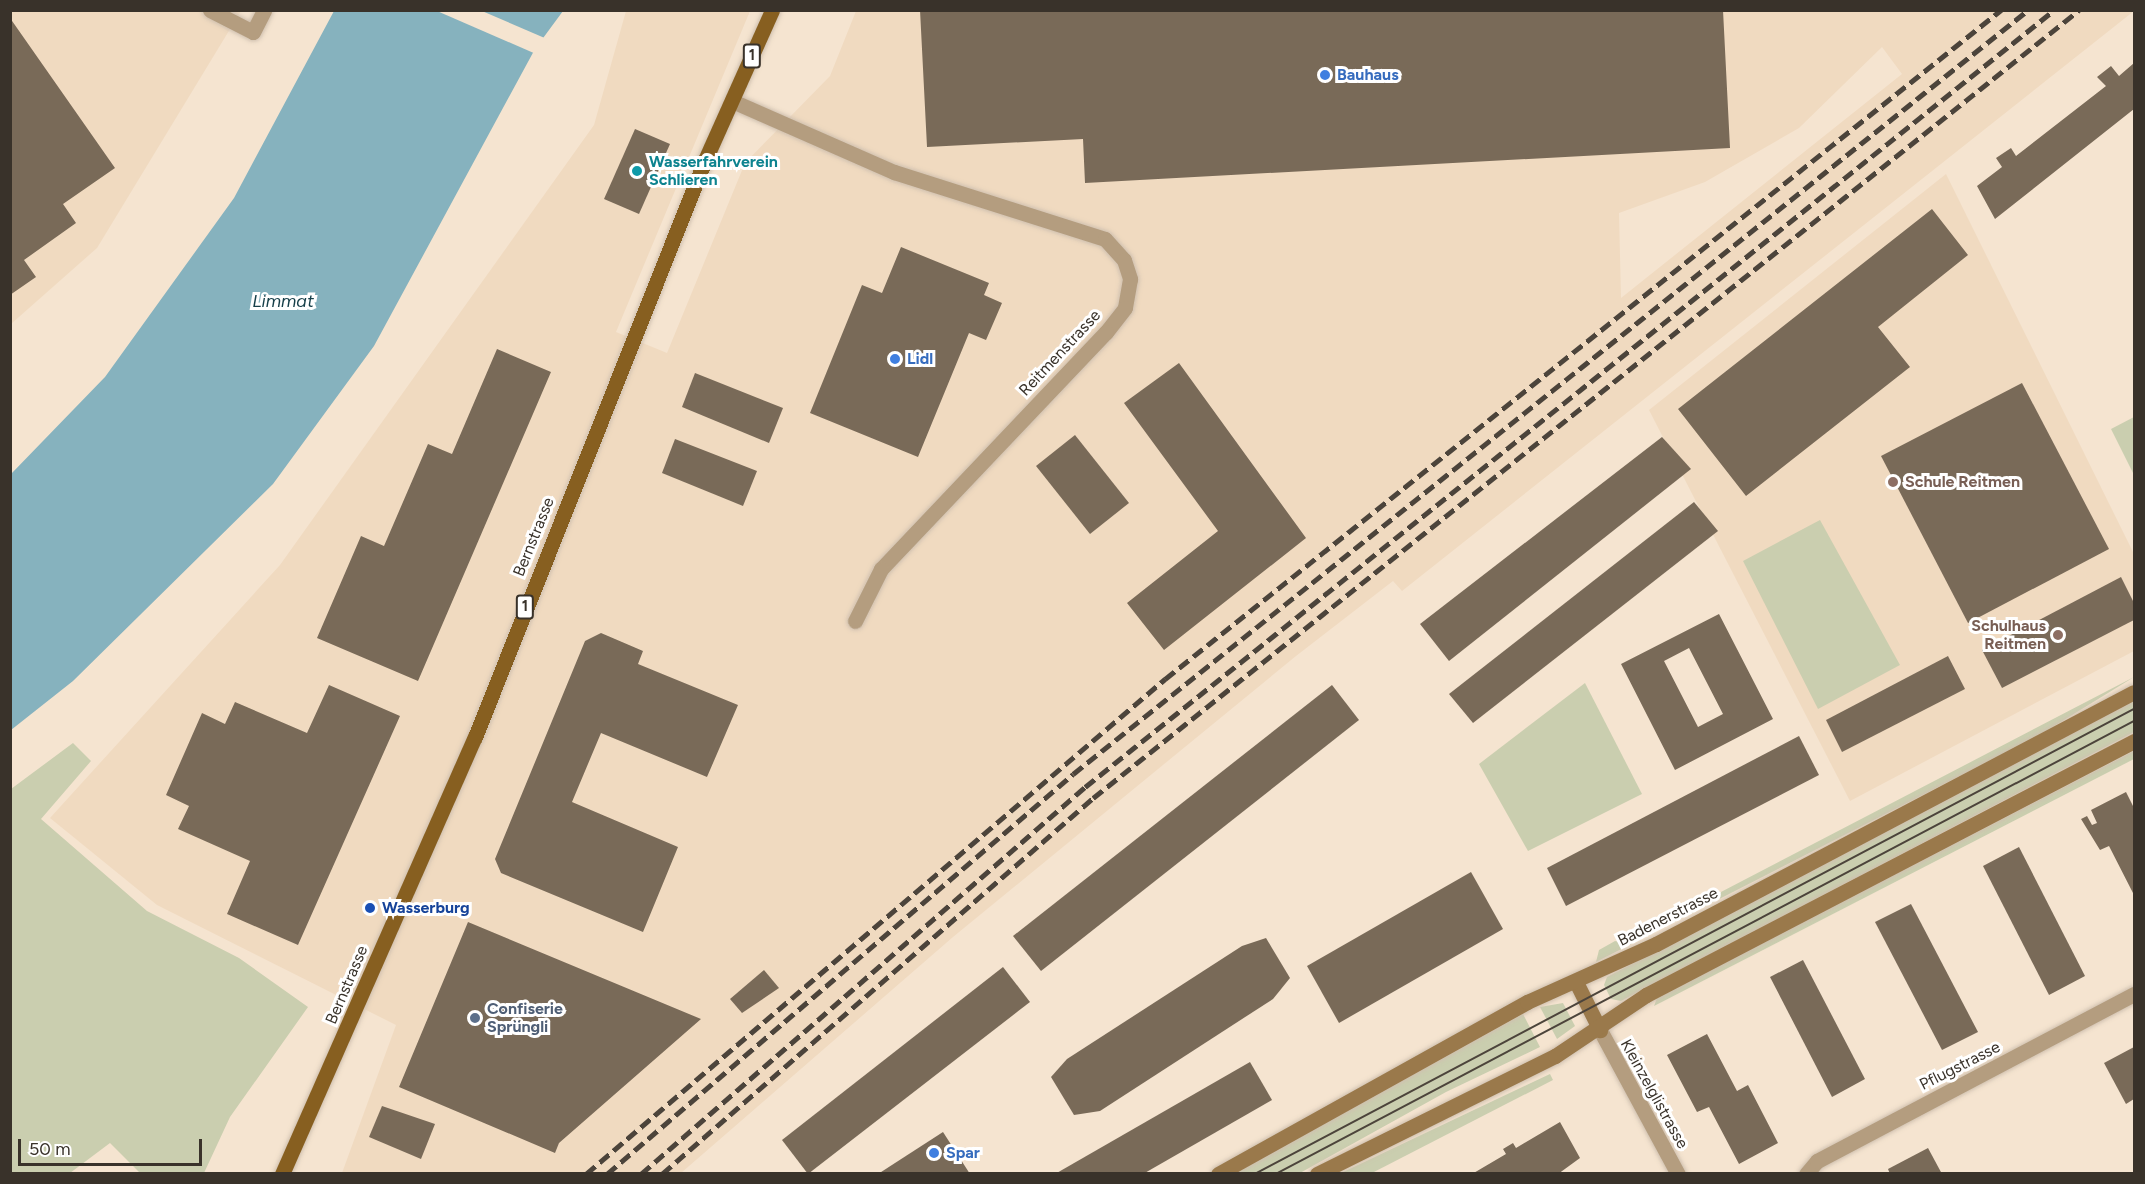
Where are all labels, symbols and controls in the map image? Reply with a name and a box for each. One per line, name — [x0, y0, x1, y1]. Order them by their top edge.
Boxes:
road number: 1 — [742, 44, 762, 68]
place label: Bauhaus — [1337, 65, 1399, 85]
marker: Bauhaus — [1318, 68, 1332, 82]
place label: Wasserfahrverein Schlieren — [649, 152, 778, 190]
marker: Wasserfahrverein Schlieren — [630, 164, 644, 178]
water label: Limmat — [252, 290, 314, 312]
street label: Reitmenstrasse — [1015, 306, 1105, 400]
place label: Lidl — [907, 349, 933, 369]
marker: Lidl — [888, 352, 902, 366]
place label: Schule Reitmen — [1905, 472, 2020, 492]
marker: Schule Reitmen — [1886, 475, 1900, 489]
street label: Bernstrasse — [509, 495, 559, 579]
road number: 1 — [514, 595, 536, 619]
place label: Schulhaus Reitmen — [1971, 616, 2046, 654]
marker: Schulhaus Reitmen — [2051, 628, 2065, 642]
street label: Badenerstrasse — [1615, 884, 1721, 950]
place label: Wasserburg — [382, 898, 470, 918]
marker: Wasserburg — [363, 901, 377, 915]
street label: Bernstrasse — [322, 943, 372, 1027]
place label: Confiserie Sprüngli — [487, 999, 563, 1037]
marker: Confiserie Sprüngli — [468, 1011, 482, 1025]
street label: Kleinzelglistrasse — [1616, 1036, 1692, 1152]
street label: Pflugstrasse — [1917, 1038, 2003, 1094]
scale bar — [21, 1127, 206, 1165]
text: 50 m — [29, 1138, 71, 1160]
place label: Spar — [946, 1143, 980, 1163]
marker: Spar — [927, 1146, 941, 1160]

